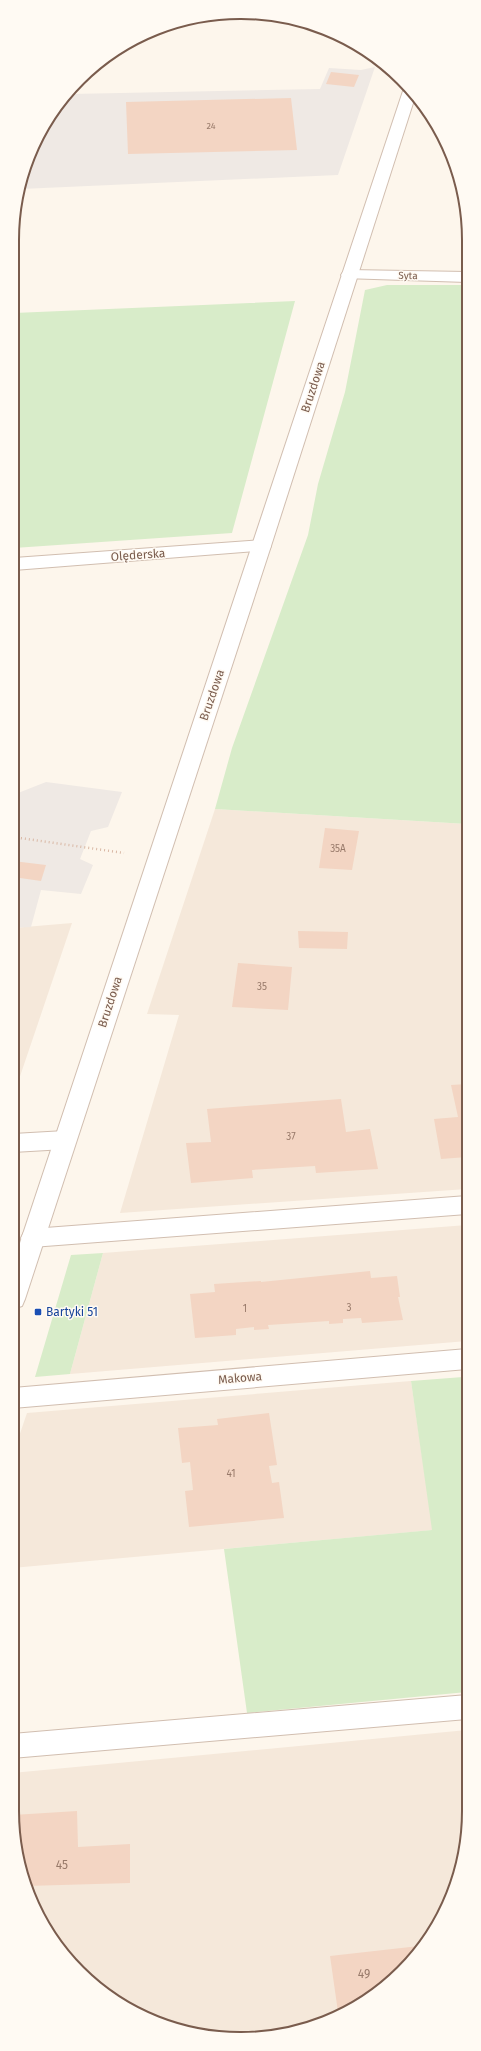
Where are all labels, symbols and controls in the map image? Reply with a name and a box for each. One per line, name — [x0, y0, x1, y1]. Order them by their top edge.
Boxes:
house number: 24 — [206, 121, 216, 131]
street label: Syta — [398, 270, 418, 282]
street label: Bruzdowa — [298, 360, 328, 414]
street label: Olęderska — [110, 546, 166, 564]
street label: Bruzdowa — [197, 668, 227, 722]
house number: 35A — [330, 843, 346, 855]
street label: Bruzdowa — [95, 975, 125, 1029]
house number: 35 — [257, 981, 267, 993]
house number: 37 — [286, 1131, 296, 1143]
house number: 3 — [347, 1302, 352, 1314]
house number: 1 — [243, 1303, 247, 1315]
place label: Bartyki 51 — [46, 1305, 98, 1319]
marker: Bartyki 51 — [33, 1307, 43, 1317]
street label: Makowa — [218, 1369, 262, 1387]
house number: 41 — [226, 1468, 236, 1480]
house number: 45 — [56, 1858, 68, 1872]
house number: 49 — [358, 1967, 370, 1981]

